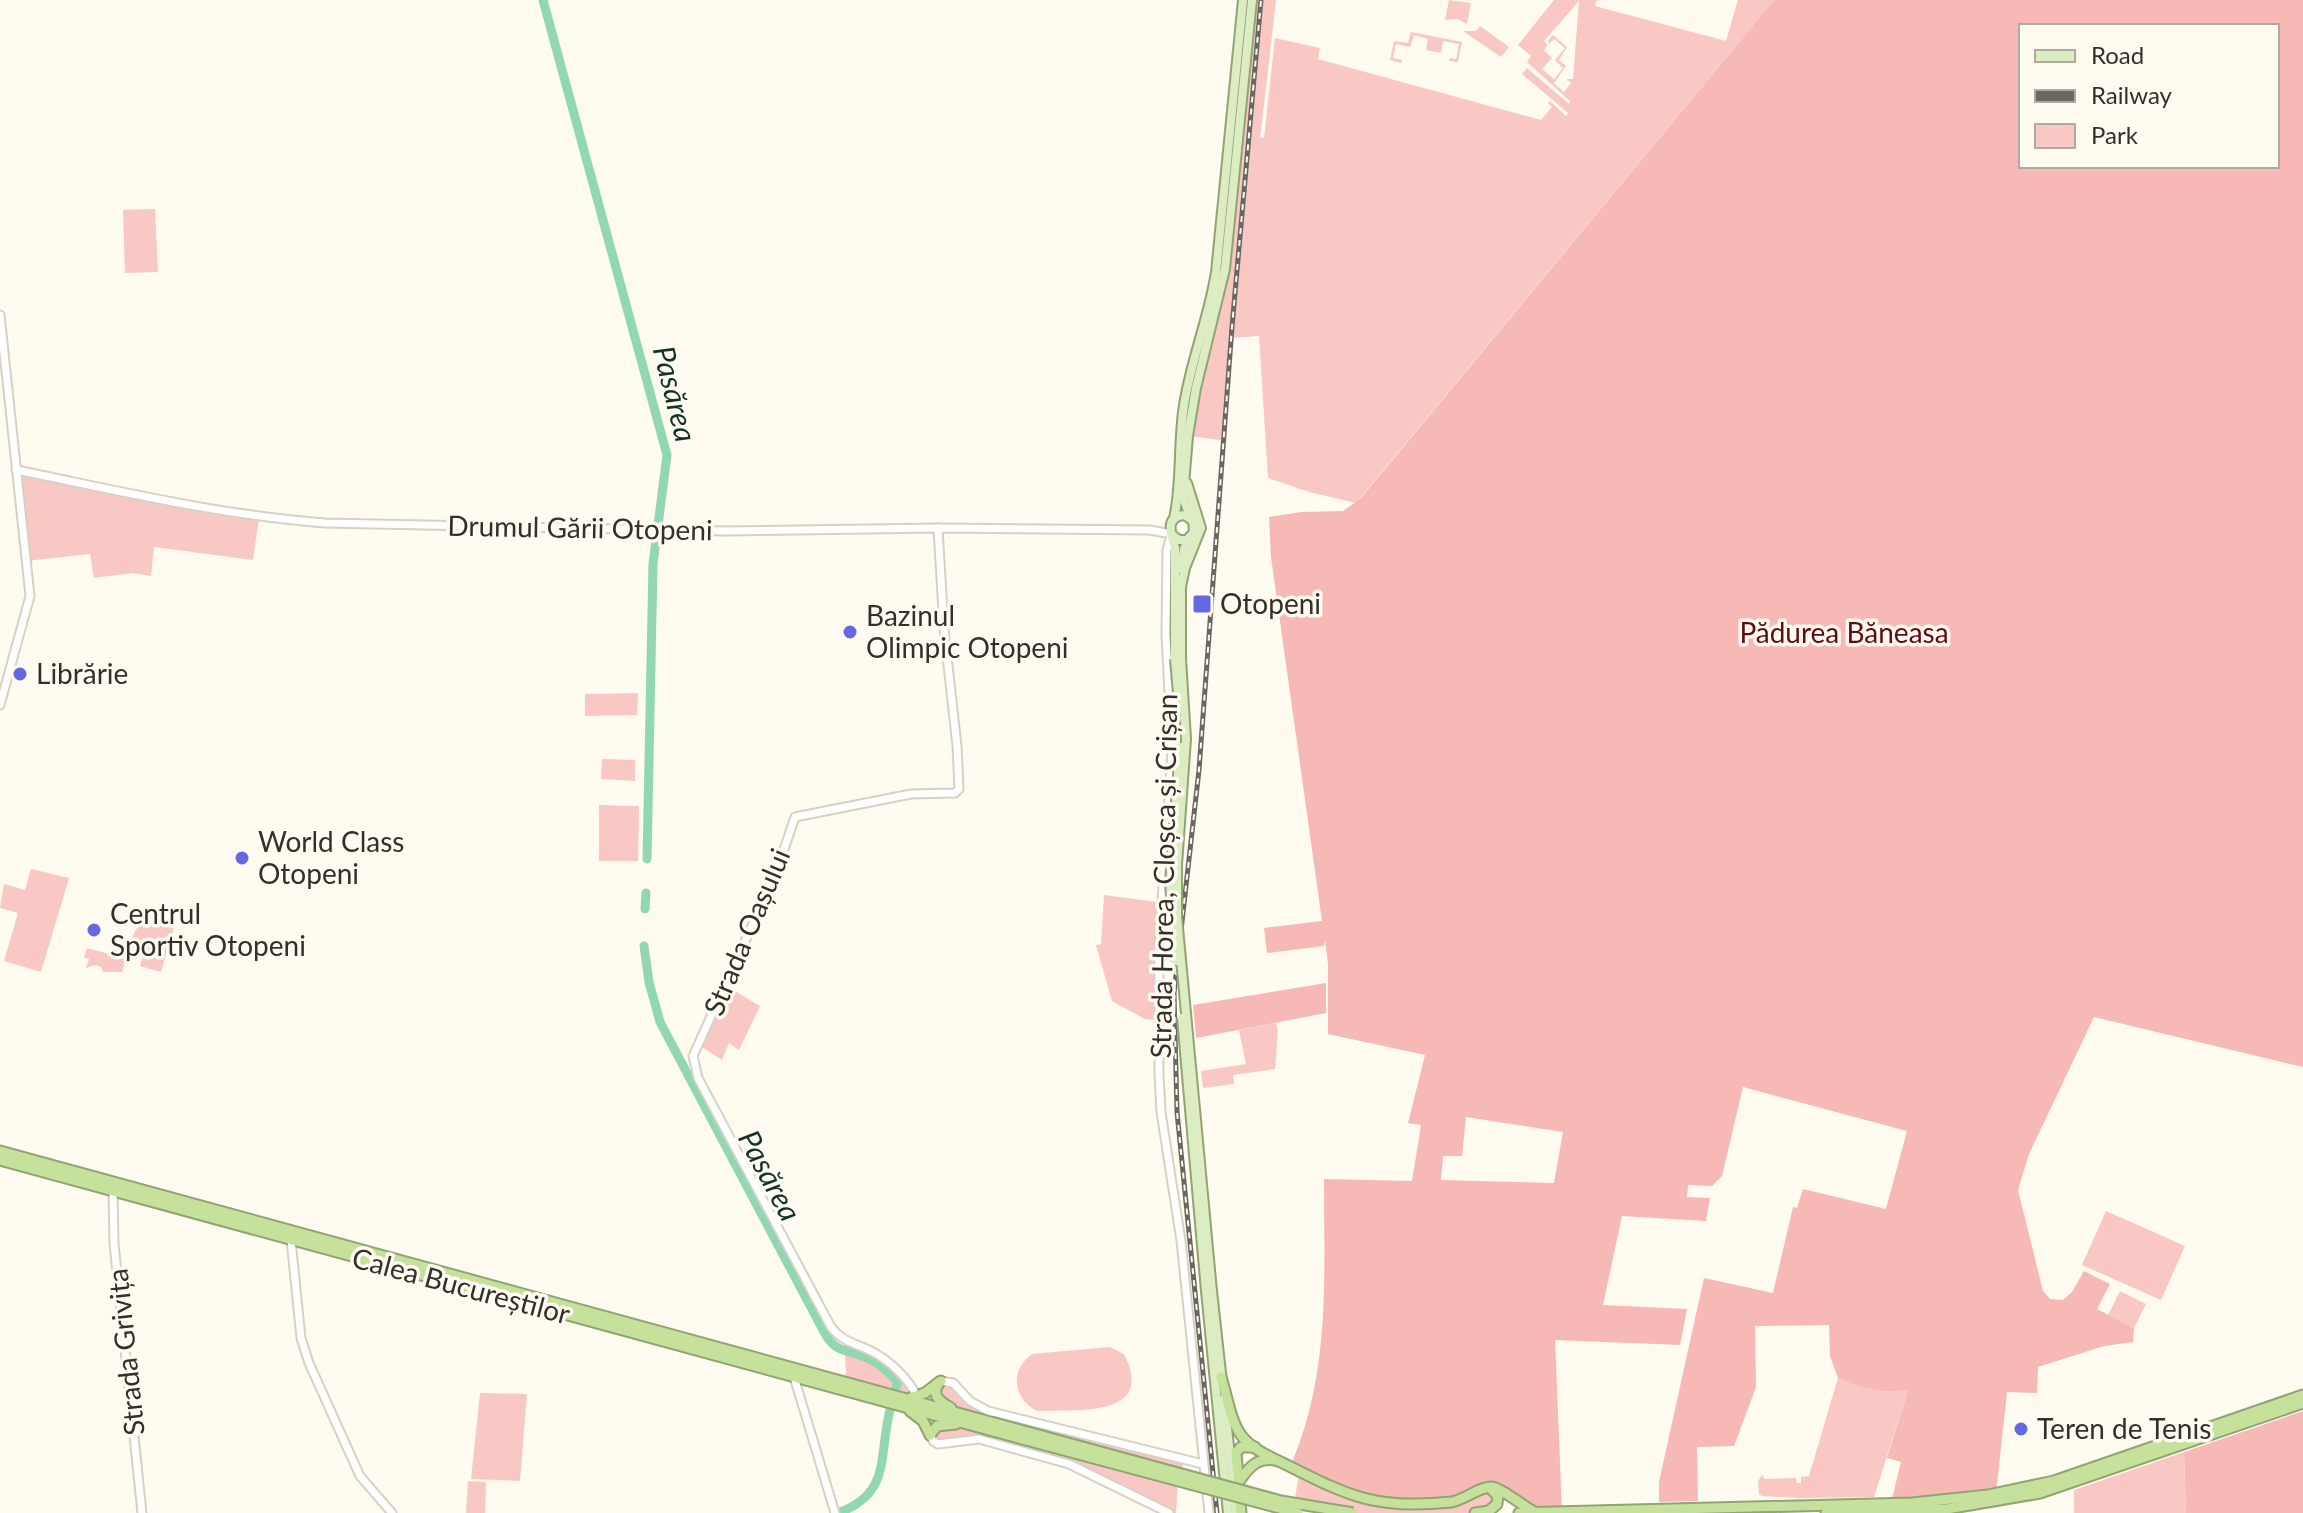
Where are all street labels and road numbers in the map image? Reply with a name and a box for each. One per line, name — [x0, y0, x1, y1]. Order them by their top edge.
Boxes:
street label: Drumul Gării Otopeni — [447, 508, 713, 546]
street label: Strada Horea, Cloșca și Crișan — [1143, 693, 1183, 1059]
street label: Strada Oașului — [696, 843, 796, 1020]
street label: Calea Bucureștilor — [349, 1240, 574, 1330]
street label: Strada Grivița — [99, 1267, 151, 1437]

